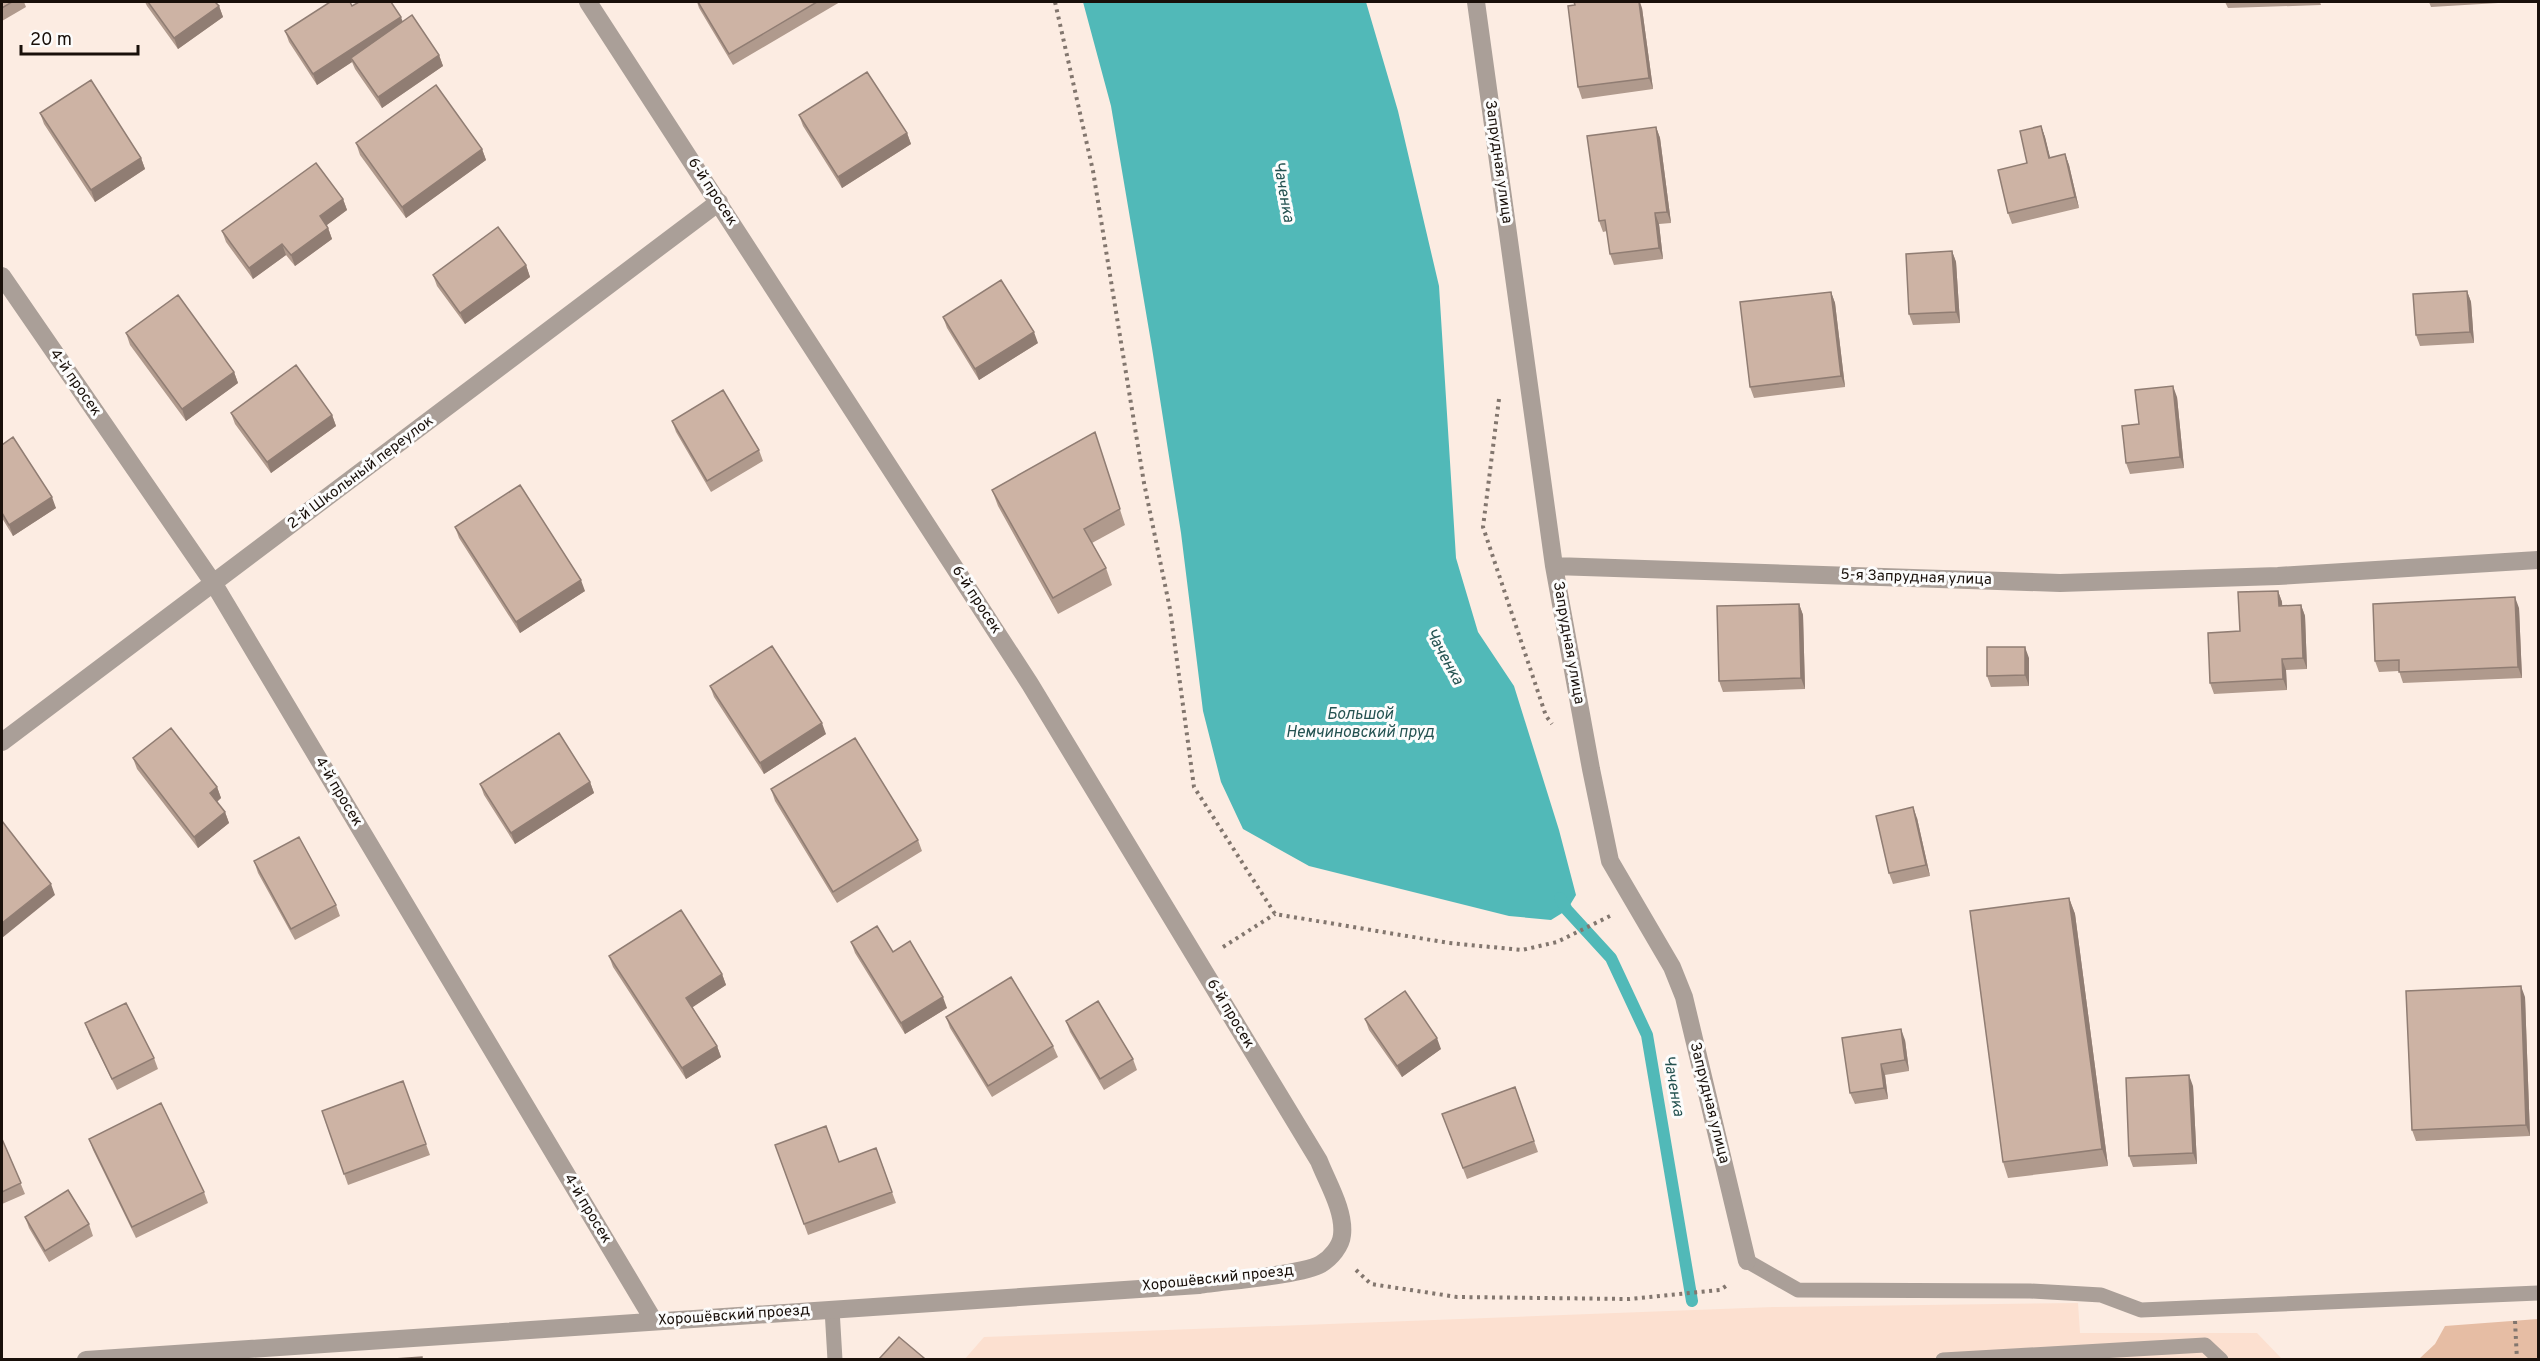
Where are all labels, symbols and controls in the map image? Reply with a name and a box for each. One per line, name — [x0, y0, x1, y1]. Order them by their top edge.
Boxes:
scale bar — [21, 18, 138, 56]
text: 20 m — [30, 29, 72, 52]
street label: Запрудная улица — [1480, 99, 1516, 225]
street label: 6-й просек — [683, 154, 741, 230]
water label: Чаченка — [1268, 160, 1298, 225]
street label: 4-й просек — [45, 346, 105, 420]
street label: 2-й Школьный переулок — [284, 412, 438, 534]
street label: 6-й просек — [947, 562, 1005, 638]
street label: 5-я Запрудная улица — [1840, 566, 1992, 590]
street label: Запрудная улица — [1548, 580, 1588, 706]
water label: Чаченка — [1420, 625, 1468, 689]
water label: Большой Немчиновский пруд — [1286, 705, 1434, 743]
street label: 4-й просек — [310, 754, 366, 830]
street label: 6-й просек — [1202, 976, 1258, 1052]
street label: Запрудная улица — [1685, 1040, 1733, 1166]
water label: Чаченка — [1658, 1054, 1688, 1119]
street label: 4-й просек — [559, 1171, 615, 1247]
street label: Хорошёвский проезд — [1141, 1262, 1295, 1296]
street label: Хорошёвский проезд — [657, 1301, 811, 1331]

